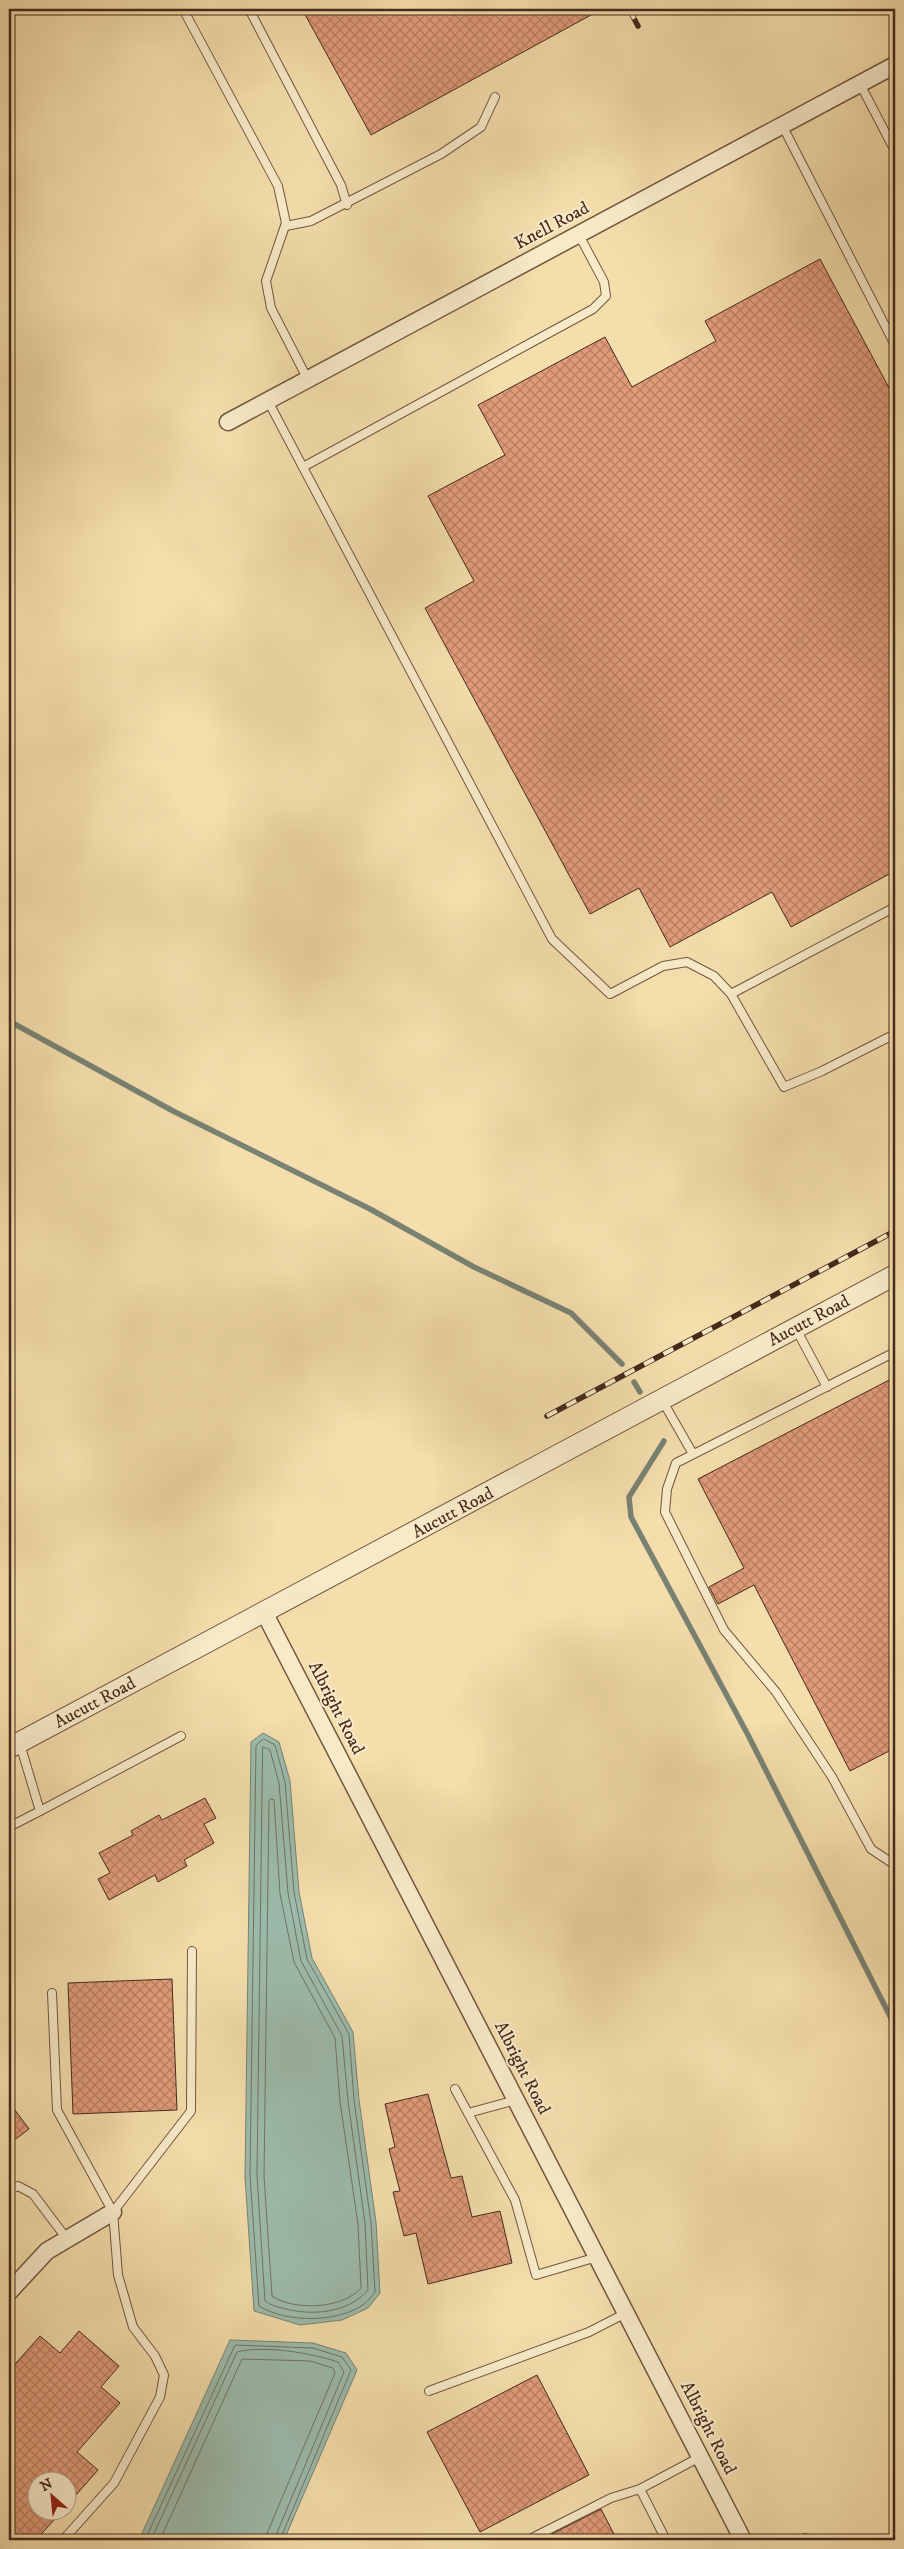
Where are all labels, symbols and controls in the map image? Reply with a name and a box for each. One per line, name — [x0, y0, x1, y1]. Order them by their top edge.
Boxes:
street label: Knell Road — [511, 197, 593, 255]
street label: Aucutt Road — [764, 1290, 854, 1352]
street label: Aucutt Road — [408, 1482, 498, 1544]
street label: Albright Road — [303, 1658, 369, 1758]
street label: Aucutt Road — [50, 1672, 140, 1734]
street label: Albright Road — [489, 2018, 555, 2118]
street label: Albright Road — [675, 2378, 741, 2478]
north arrow — [28, 2472, 78, 2522]
text: N — [37, 2474, 56, 2496]

